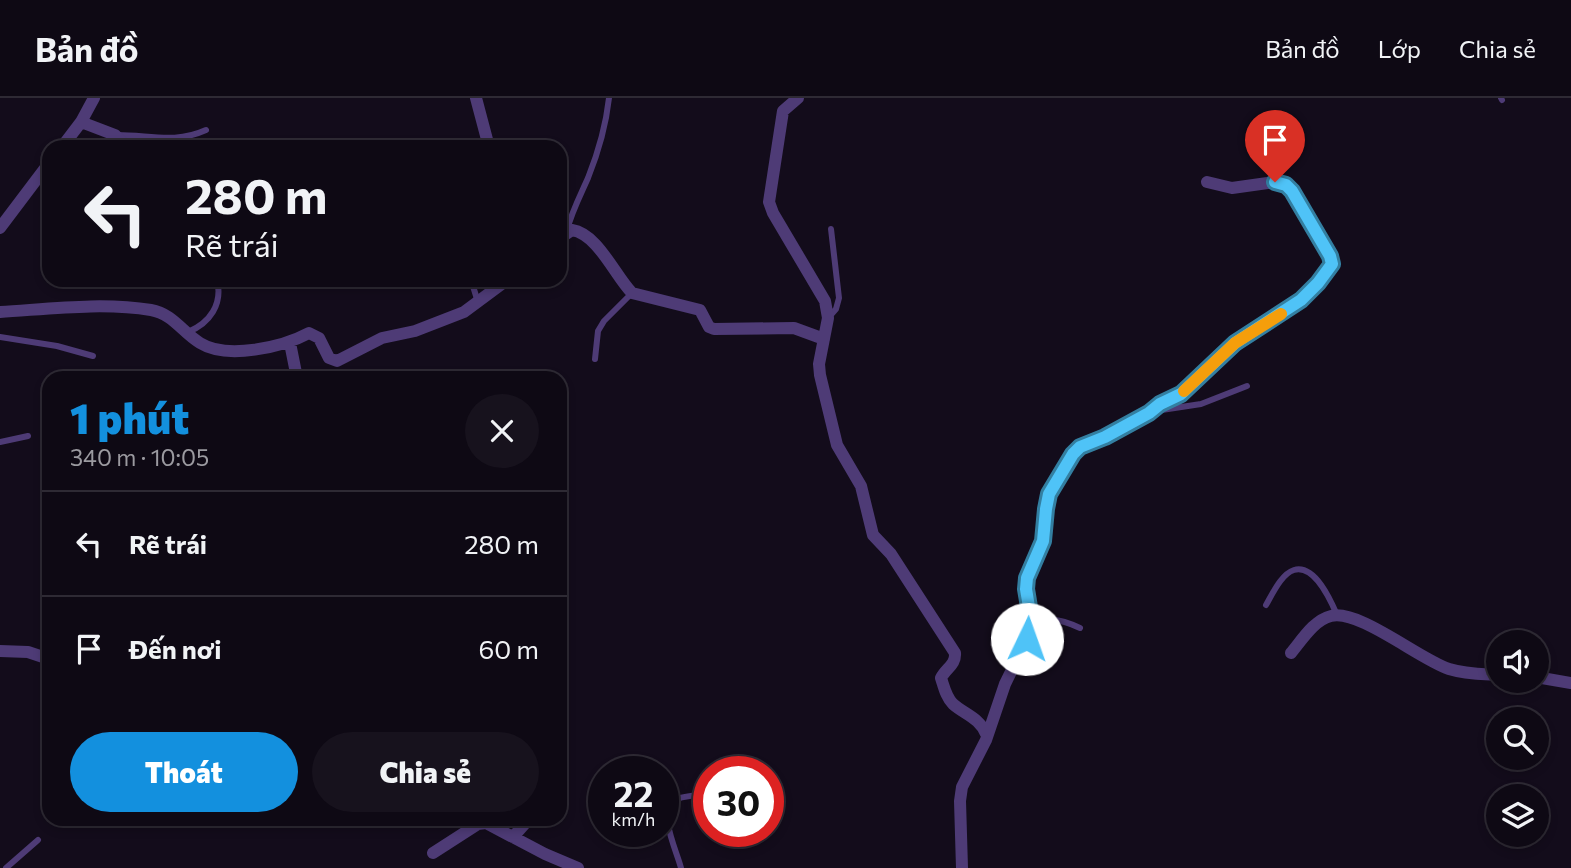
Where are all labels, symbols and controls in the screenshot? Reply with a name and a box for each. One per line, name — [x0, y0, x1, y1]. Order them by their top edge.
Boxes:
text: Bản đồ — [35, 28, 138, 69]
text: Bản đồ — [1265, 34, 1340, 63]
text: Lớp — [1378, 34, 1421, 63]
text: Chia sẻ — [1459, 34, 1536, 63]
pin — [1245, 110, 1305, 182]
icon: arrive — [1256, 121, 1294, 159]
text: 280 m — [185, 164, 328, 224]
icon: left — [70, 168, 161, 259]
text: Rẽ trái — [185, 224, 279, 264]
text: 1 phút — [70, 391, 189, 443]
button: close — [465, 394, 539, 468]
text: 340 m · 10:05 — [70, 443, 209, 471]
icon: left — [70, 525, 108, 563]
text: Rẽ trái — [129, 528, 207, 559]
text: 280 m — [464, 528, 539, 559]
position arrow — [990, 602, 1064, 676]
icon: arrive — [70, 630, 108, 668]
map controls — [1486, 630, 1549, 847]
button: sound — [1486, 630, 1549, 693]
text: Đến nơi — [129, 633, 222, 664]
text: 60 m — [479, 633, 539, 664]
button: search — [1486, 707, 1549, 770]
button: Thoát — [70, 732, 298, 812]
button: Chia sẻ — [312, 732, 539, 812]
speed limit sign: 30 — [693, 756, 784, 847]
text: 22 — [614, 771, 653, 814]
button: layers — [1486, 784, 1549, 847]
text: km/h — [612, 808, 655, 830]

